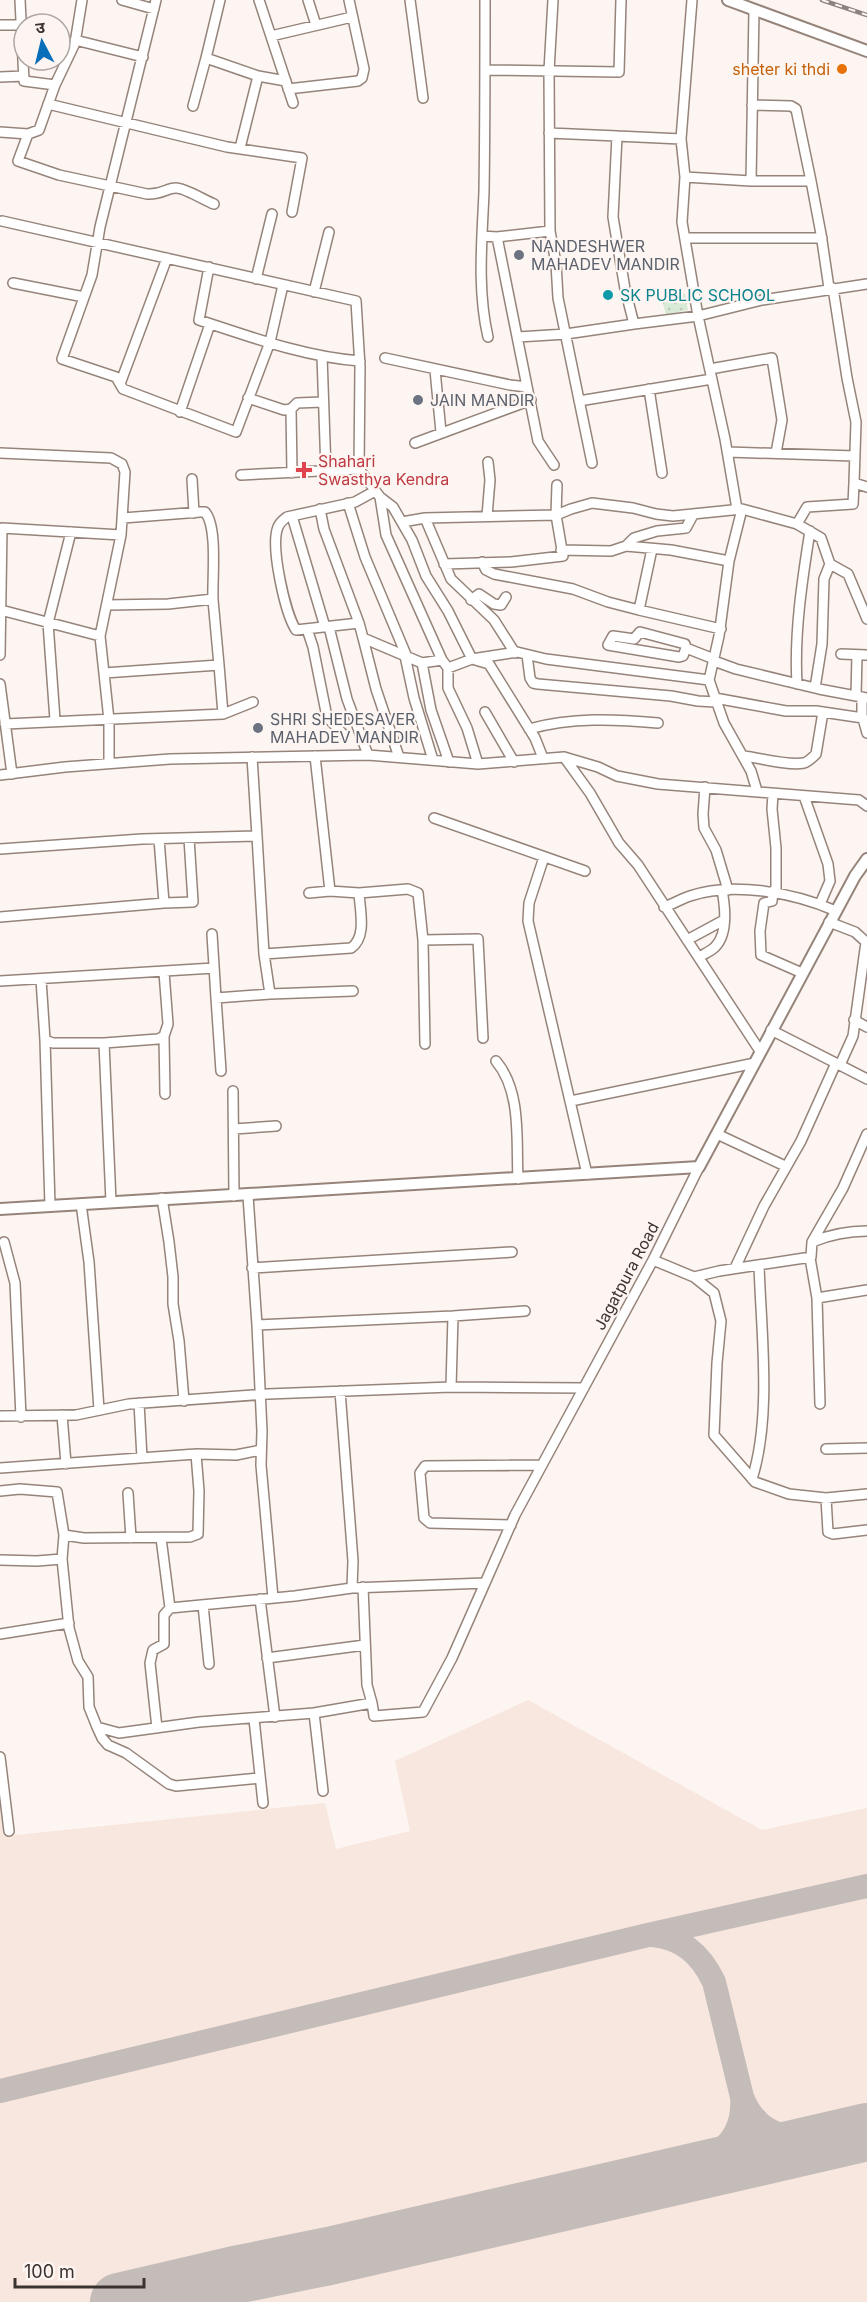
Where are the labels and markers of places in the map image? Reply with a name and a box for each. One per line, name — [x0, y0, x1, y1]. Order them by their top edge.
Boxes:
place label: sheter ki thdi — [732, 59, 830, 79]
marker: sheter ki thdi — [835, 62, 849, 76]
place label: NANDESHWER MAHADEV MANDIR — [531, 236, 680, 274]
marker: NANDESHWER MAHADEV MANDIR — [512, 248, 526, 262]
place label: SK PUBLIC SCHOOL — [620, 285, 775, 305]
marker: SK PUBLIC SCHOOL — [601, 288, 615, 302]
place label: JAIN MANDIR — [430, 390, 534, 410]
marker: JAIN MANDIR — [411, 393, 425, 407]
place label: Shahari Swasthya Kendra — [318, 451, 449, 489]
marker: Shahari Swasthya Kendra — [295, 461, 313, 479]
place label: SHRI SHEDESAVER MAHADEV MANDIR — [270, 709, 419, 747]
marker: SHRI SHEDESAVER MAHADEV MANDIR — [251, 721, 265, 735]

